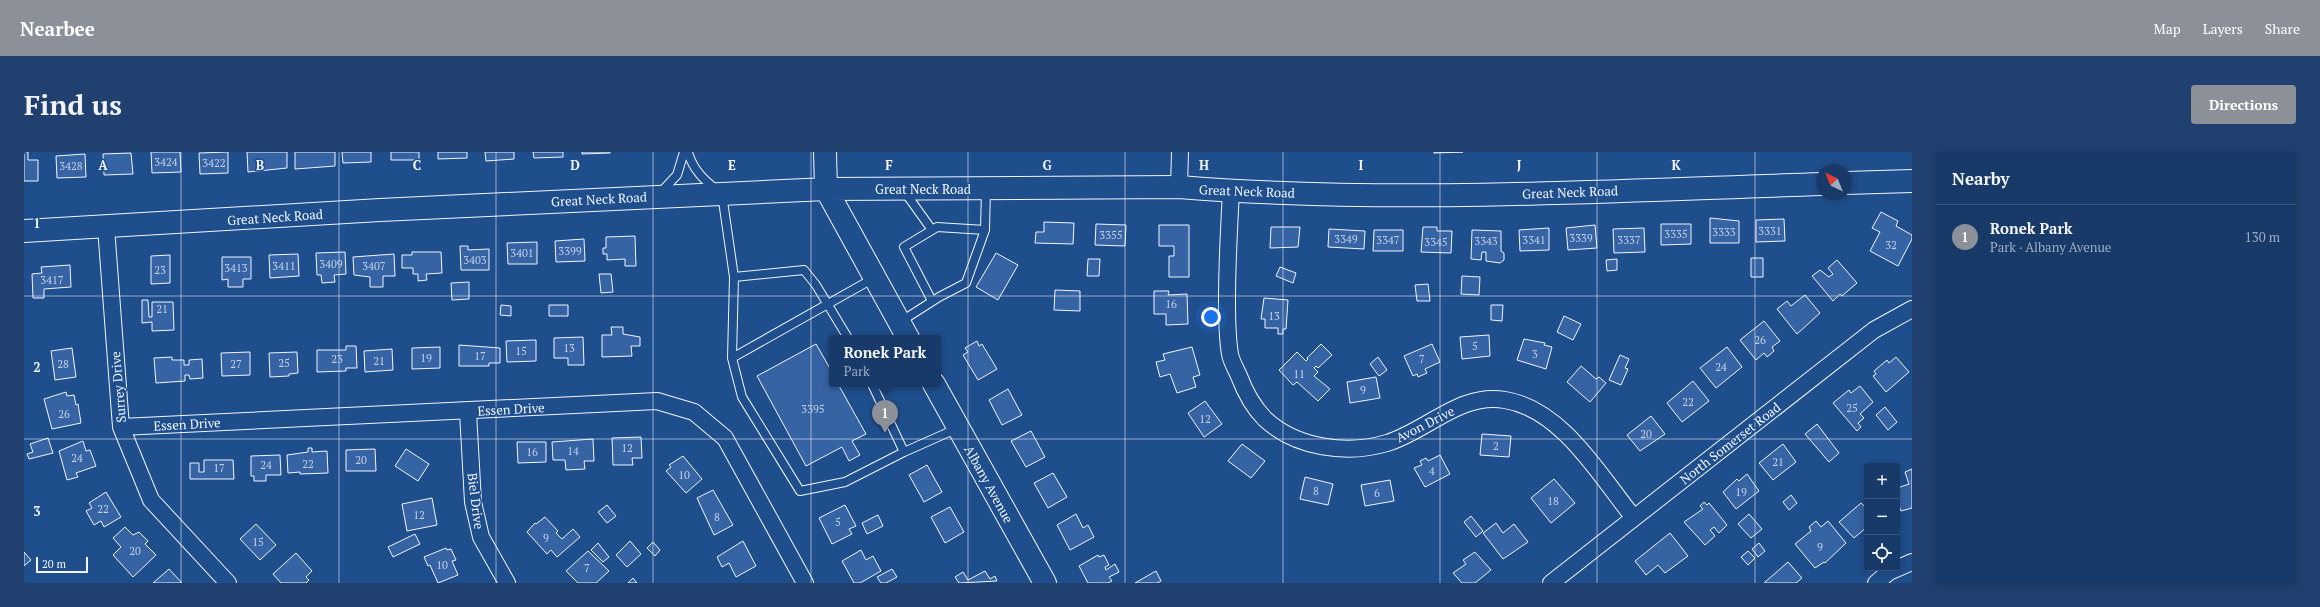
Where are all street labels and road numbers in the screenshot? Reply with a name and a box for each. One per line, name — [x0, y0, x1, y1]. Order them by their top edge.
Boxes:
street label: Great Neck Road — [875, 180, 971, 198]
street label: Great Neck Road — [1199, 180, 1295, 202]
street label: Great Neck Road — [1522, 181, 1618, 203]
street label: Great Neck Road — [551, 187, 647, 211]
street label: Great Neck Road — [226, 205, 324, 229]
street label: Surrey Drive — [106, 351, 130, 423]
street label: Essen Drive — [477, 398, 545, 420]
street label: North Somerset Road — [1676, 398, 1784, 488]
street label: Avon Drive — [1393, 402, 1457, 446]
street label: Essen Drive — [153, 413, 221, 435]
street label: Albany Avenue — [960, 442, 1018, 526]
street label: Biel Drive — [464, 472, 488, 530]

